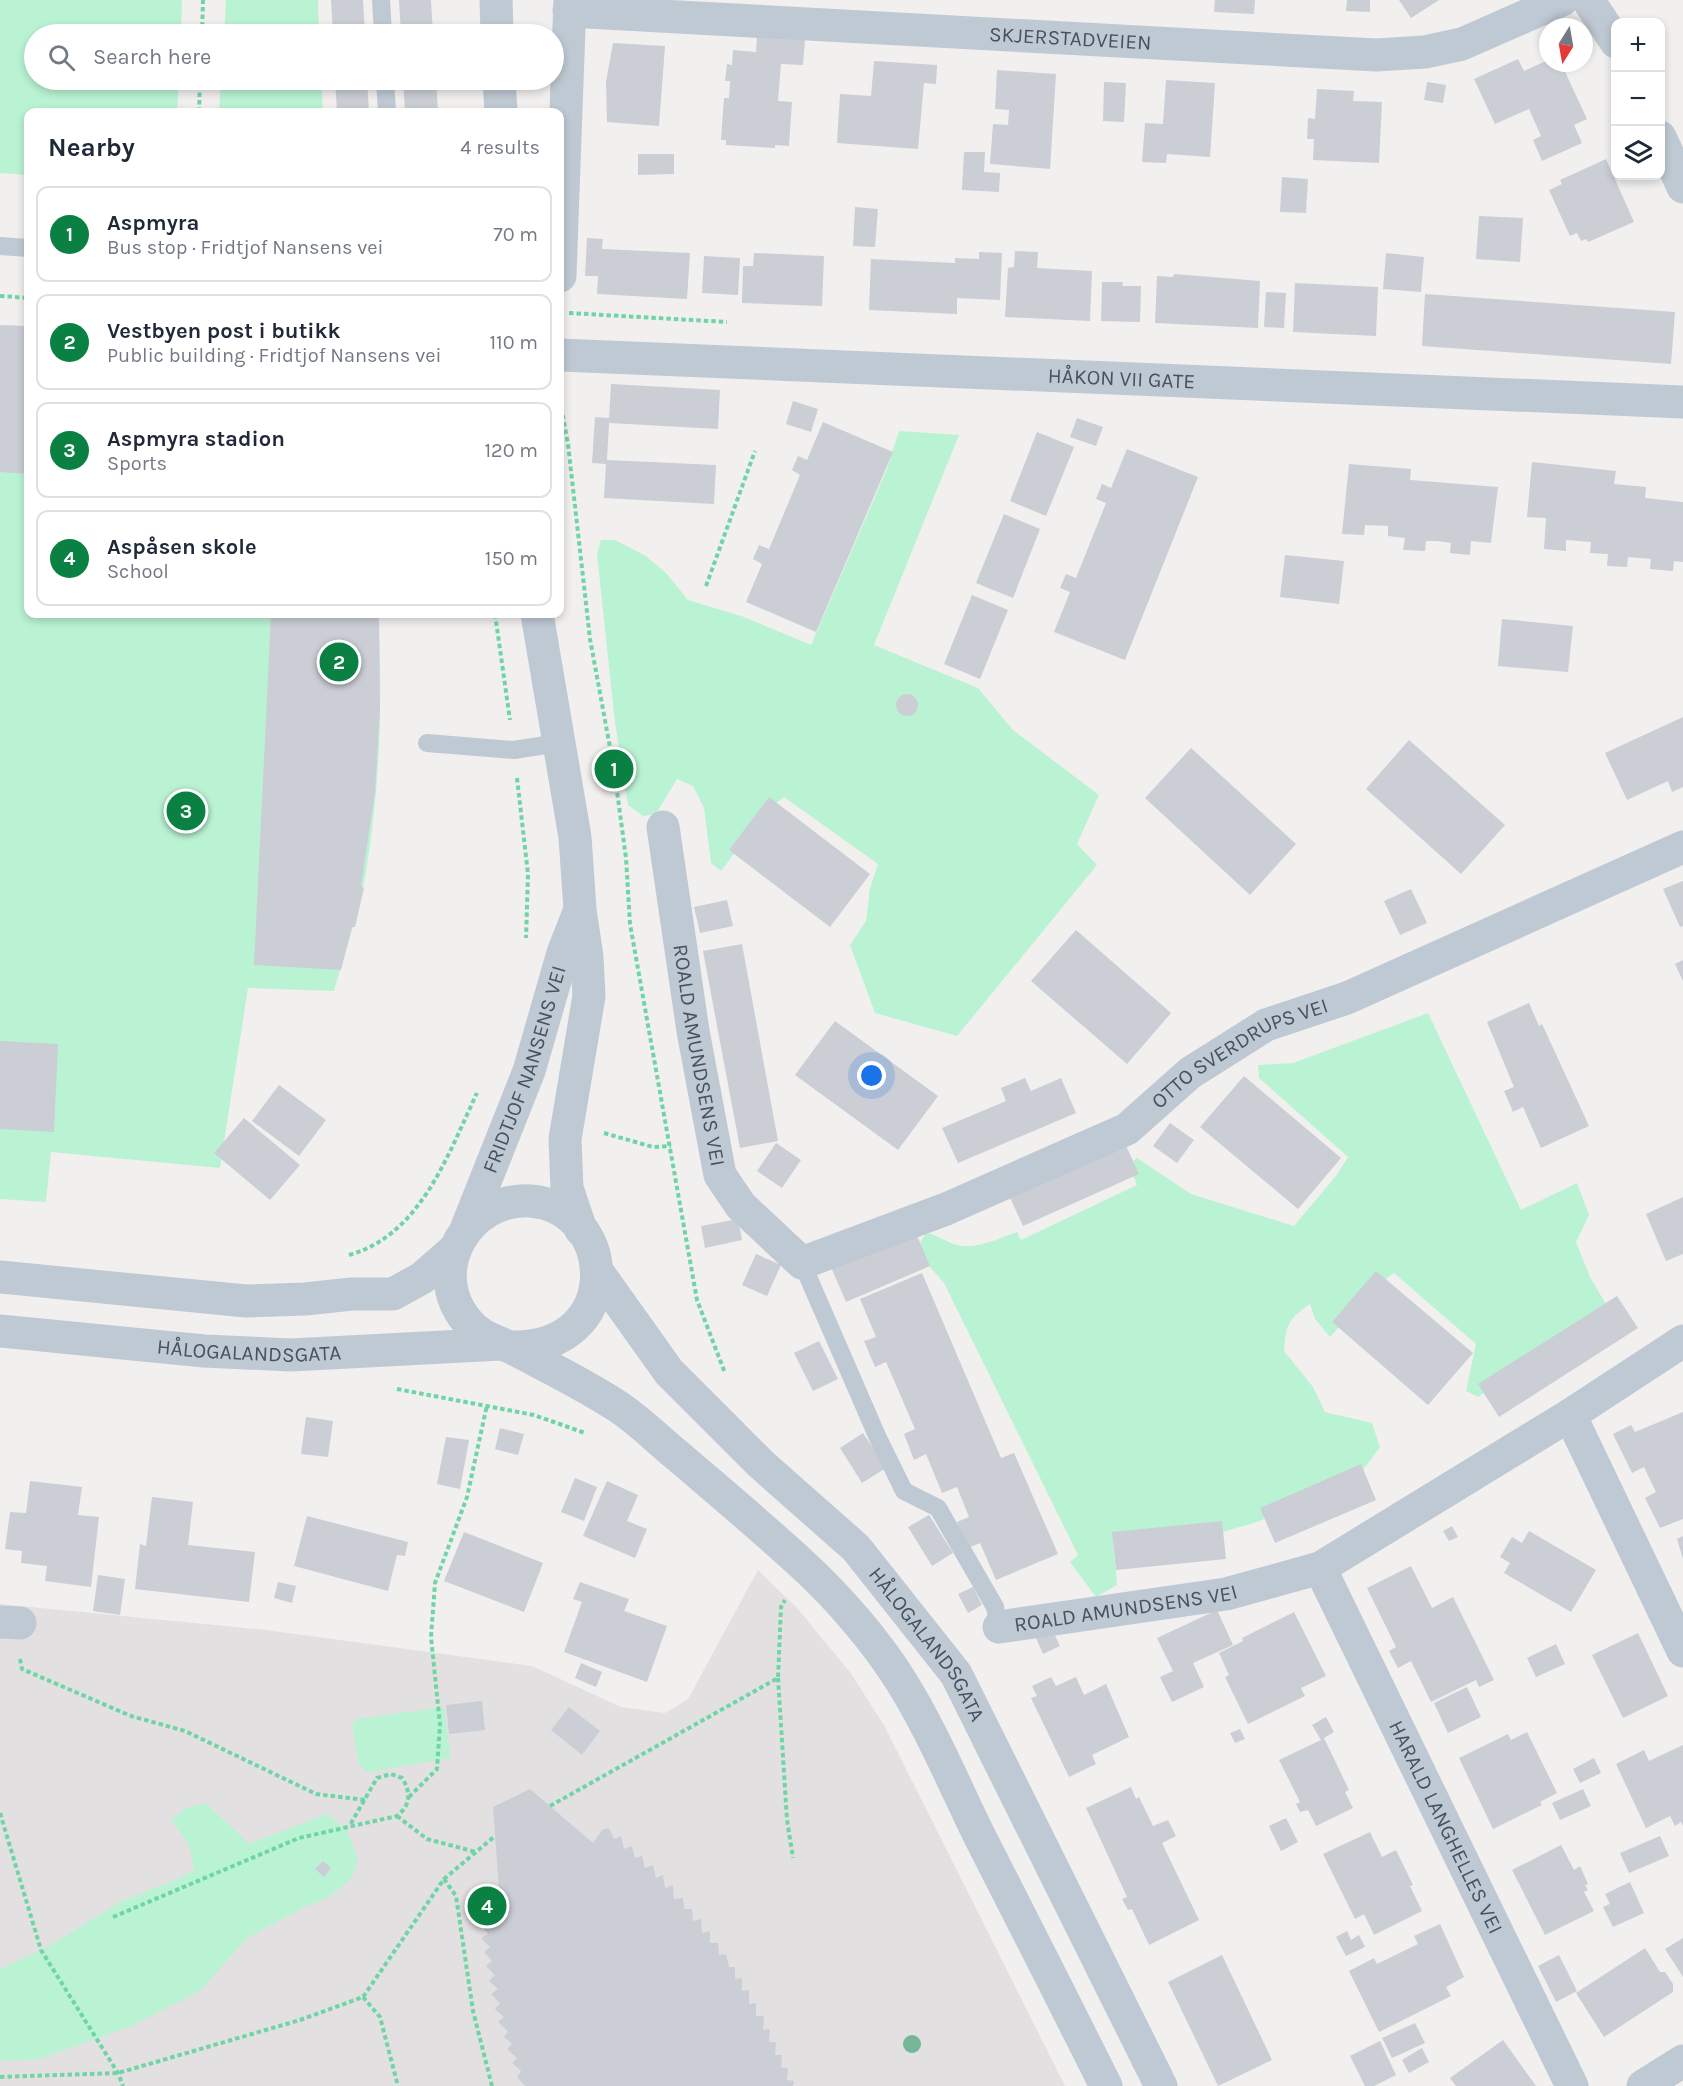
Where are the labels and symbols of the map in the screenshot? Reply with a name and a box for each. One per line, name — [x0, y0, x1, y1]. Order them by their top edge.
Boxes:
north arrow — [1539, 18, 1593, 72]
street label: SKJERSTADVEIEN — [988, 22, 1152, 55]
street label: HÅKON VII GATE — [1047, 363, 1196, 394]
pin: 2 — [320, 640, 358, 684]
pin: 1 — [594, 746, 634, 792]
pin: 3 — [166, 788, 206, 834]
street label: ROALD AMUNDSENS VEI — [668, 942, 730, 1168]
street label: FRIDTJOF NANSENS VEI — [478, 963, 571, 1176]
street label: OTTO SVERDRUPS VEI — [1147, 993, 1331, 1113]
your location — [857, 1061, 886, 1090]
street label: HÅLOGALANDSGATA — [156, 1334, 342, 1367]
street label: HÅLOGALANDSGATA — [864, 1562, 990, 1725]
street label: ROALD AMUNDSENS VEI — [1013, 1579, 1240, 1637]
street label: HARALD LANGHELLES VEI — [1384, 1716, 1508, 1938]
pin: 4 — [468, 1884, 506, 1928]

